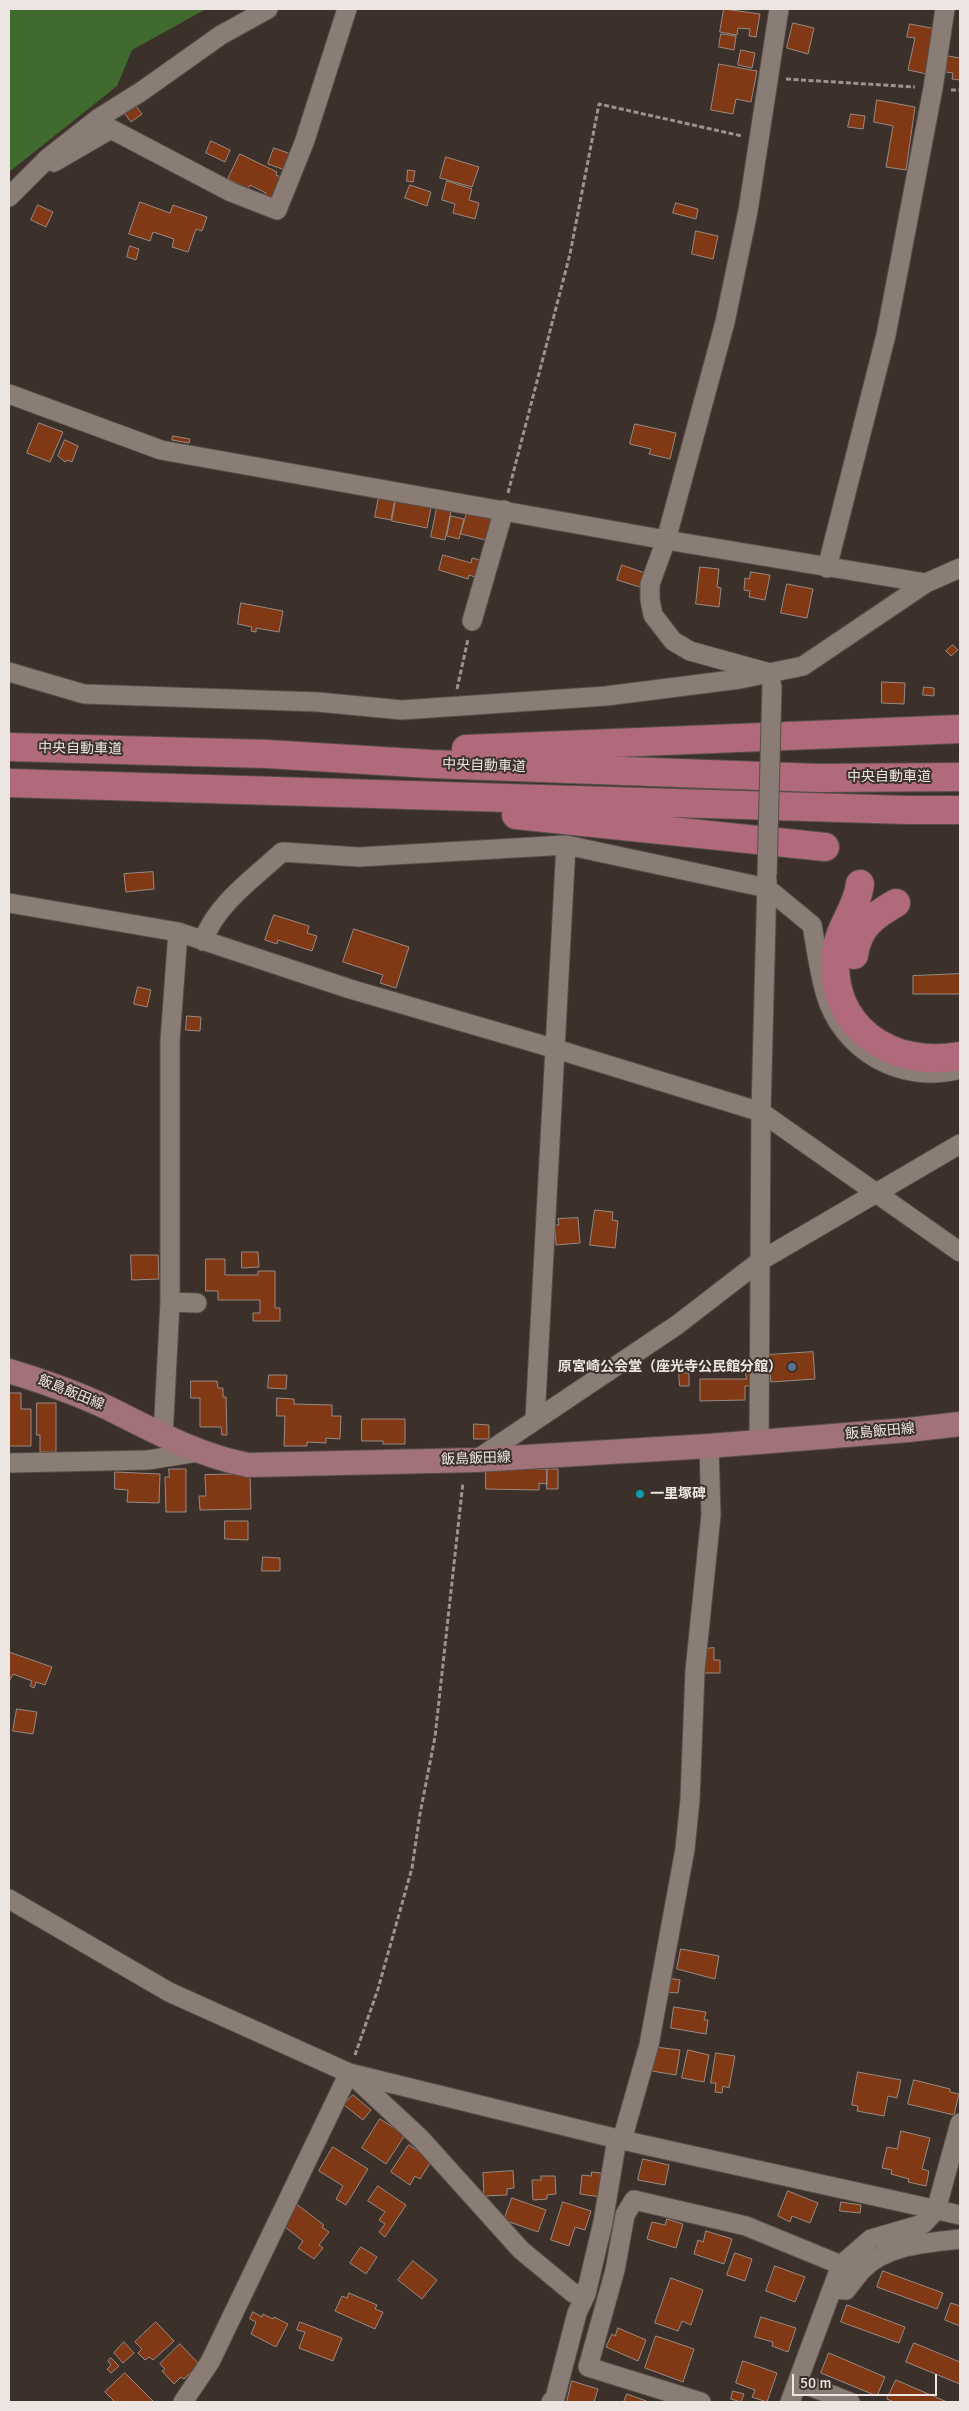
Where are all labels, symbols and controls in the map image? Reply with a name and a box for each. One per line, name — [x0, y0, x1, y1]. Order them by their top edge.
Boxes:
street label: 中央自動車道 — [38, 740, 122, 758]
street label: 中央自動車道 — [442, 756, 526, 776]
street label: 中央自動車道 — [847, 769, 931, 785]
place label: 原宮崎公会堂（座光寺公民館分館） — [558, 1359, 782, 1375]
marker: 原宮崎公会堂（座光寺公民館分館） — [786, 1361, 798, 1373]
street label: 飯島飯田線 — [35, 1372, 107, 1414]
street label: 飯島飯田線 — [844, 1421, 916, 1443]
street label: 飯島飯田線 — [441, 1449, 511, 1469]
place label: 一里塚碑 — [650, 1486, 706, 1502]
marker: 一里塚碑 — [634, 1488, 646, 1500]
scale bar — [794, 2364, 939, 2396]
text: 50 m — [800, 2374, 831, 2392]

